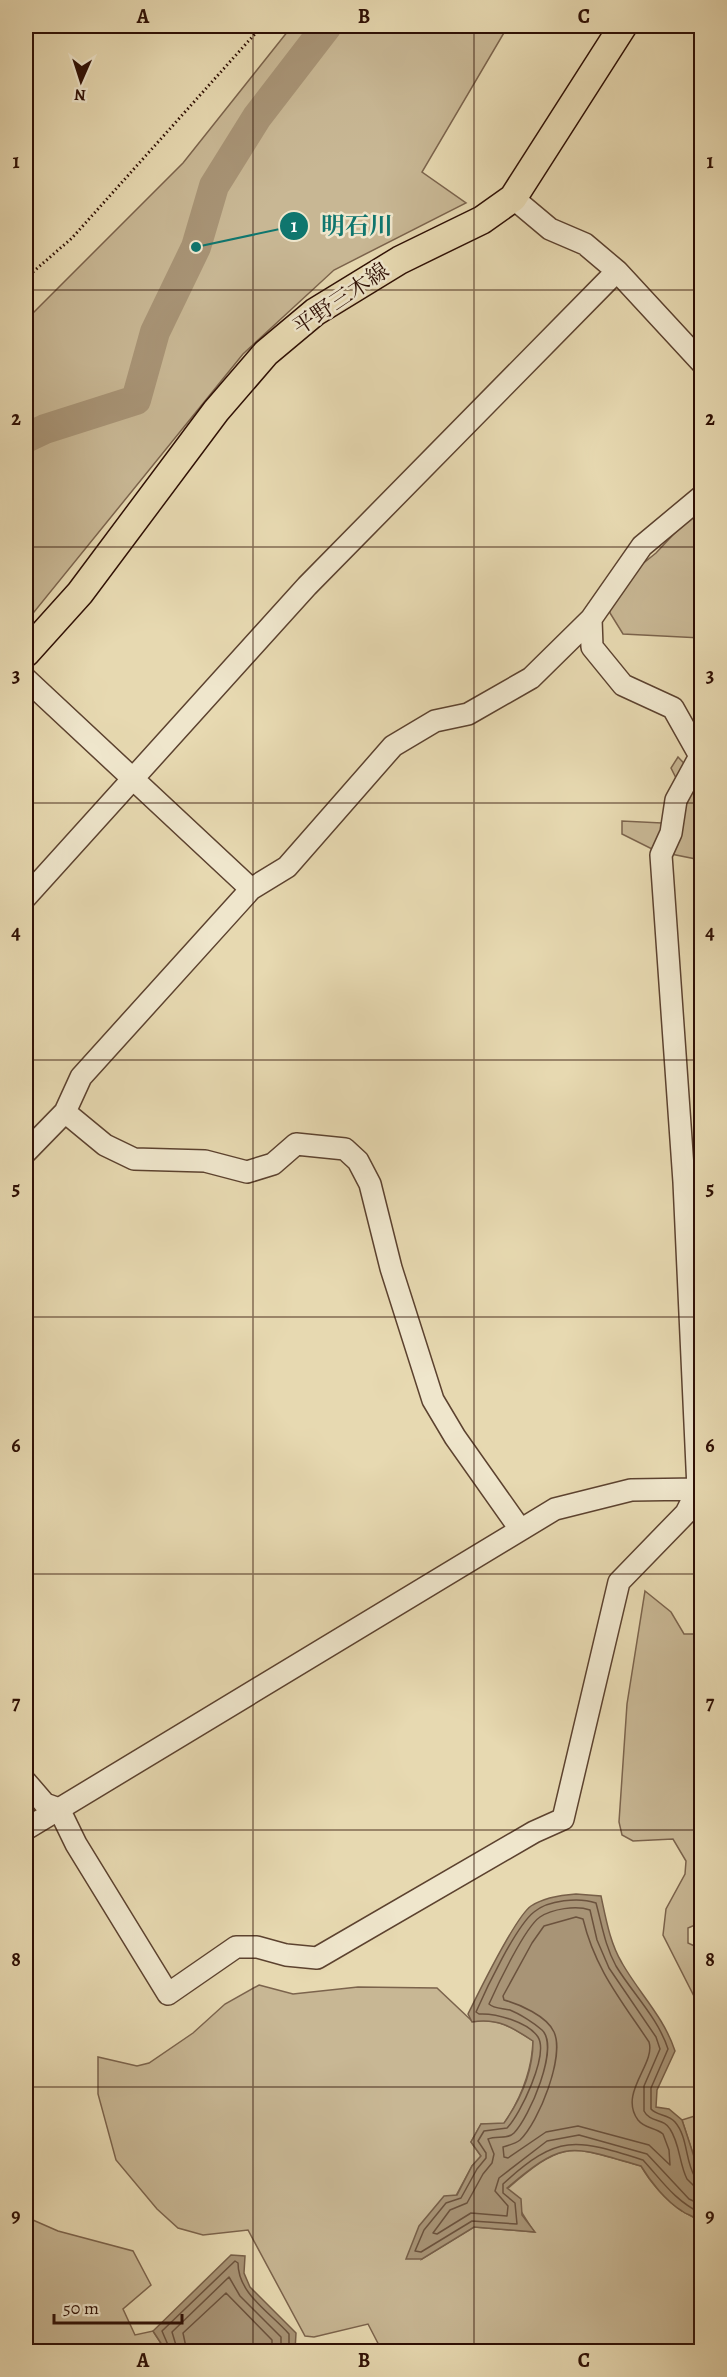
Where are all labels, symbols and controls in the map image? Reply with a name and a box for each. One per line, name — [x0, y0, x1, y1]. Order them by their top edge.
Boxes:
text: A — [136, 3, 150, 30]
text: B — [358, 3, 370, 30]
text: C — [578, 3, 590, 30]
north arrow — [51, 51, 111, 111]
text: N — [74, 84, 87, 106]
text: 1 — [12, 148, 20, 175]
text: 1 — [706, 148, 714, 175]
callout: 明石川 — [279, 205, 405, 247]
text: 明石川 — [321, 210, 393, 242]
text: 1 — [291, 214, 298, 238]
street label: 平野三木線 — [287, 256, 395, 342]
text: 2 — [11, 405, 21, 432]
text: 2 — [705, 405, 715, 432]
text: 3 — [12, 662, 20, 689]
text: 3 — [706, 662, 714, 689]
text: 4 — [11, 919, 21, 946]
text: 4 — [705, 919, 715, 946]
text: 5 — [12, 1175, 20, 1202]
text: 5 — [706, 1175, 714, 1202]
text: 6 — [11, 1432, 21, 1459]
text: 6 — [705, 1432, 715, 1459]
text: 7 — [12, 1689, 21, 1716]
text: 7 — [706, 1689, 715, 1716]
text: 8 — [11, 1946, 21, 1973]
text: 8 — [705, 1946, 715, 1973]
text: 9 — [11, 2202, 21, 2229]
text: 9 — [705, 2202, 715, 2229]
scale bar — [54, 2287, 182, 2325]
text: 50 m — [63, 2296, 99, 2320]
text: A — [136, 2347, 150, 2374]
text: B — [358, 2347, 370, 2374]
text: C — [578, 2347, 590, 2374]

